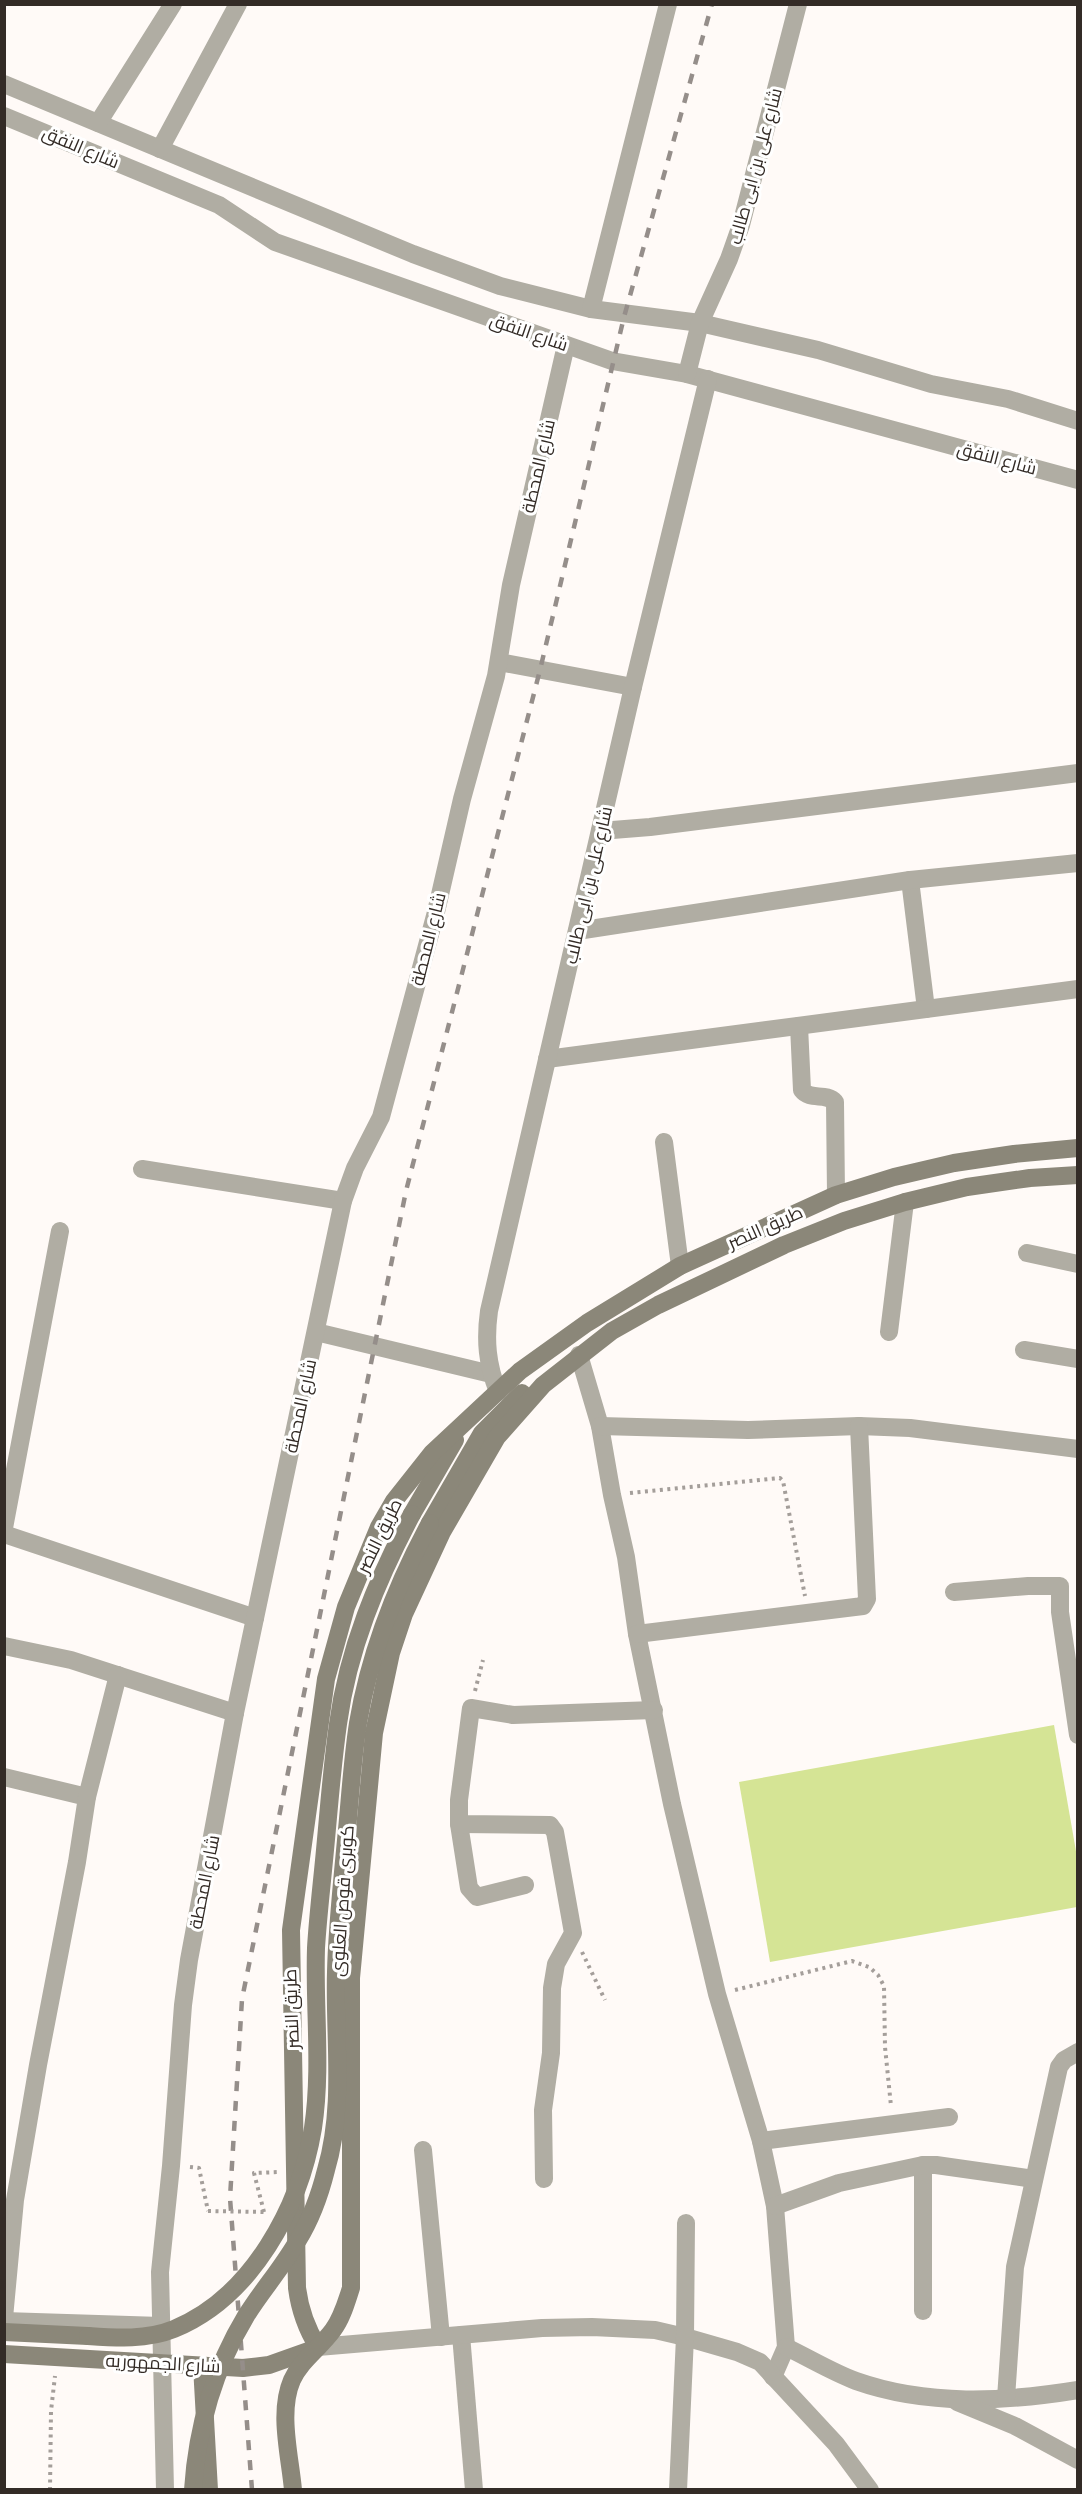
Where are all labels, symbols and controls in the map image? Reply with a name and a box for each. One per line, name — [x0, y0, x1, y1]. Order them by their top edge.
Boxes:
street label: شارع على بن ابى طالب — [723, 85, 788, 247]
street label: شارع النفق — [39, 121, 123, 174]
street label: شارع النفق — [486, 308, 571, 357]
street label: شارع المحطة — [516, 417, 561, 515]
street label: شارع النفق — [954, 436, 1039, 481]
street label: شارع على بن ابى طالب — [559, 804, 618, 966]
street label: شارع المحطة — [405, 890, 452, 988]
street label: طريق النصر — [723, 1200, 807, 1255]
street label: شارع المحطة — [279, 1357, 322, 1455]
street label: طريق النصر — [351, 1495, 408, 1578]
street label: كوبرى قوص العلوى — [325, 1825, 359, 1977]
street label: شارع المحطة — [184, 1833, 225, 1931]
street label: طريق النصر — [278, 1969, 305, 2050]
street label: شارع الجمهوريه — [105, 2349, 221, 2378]

